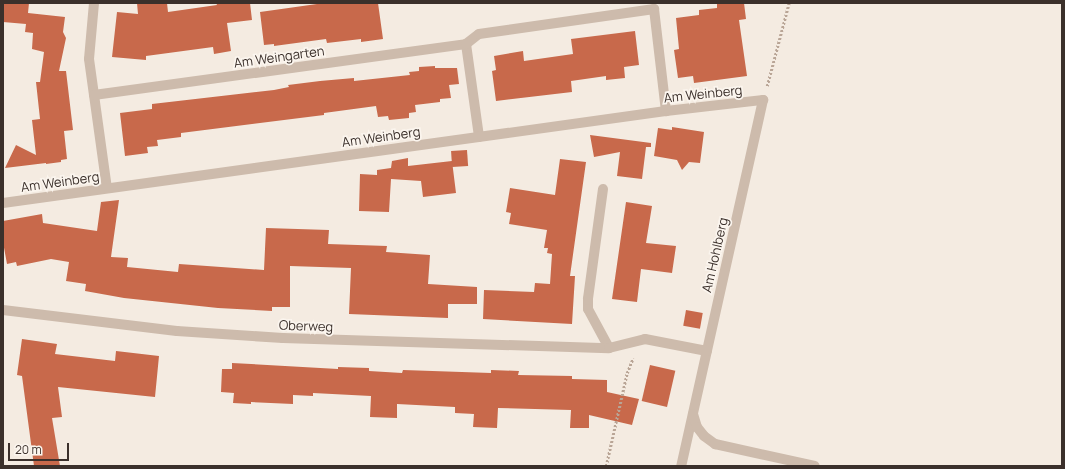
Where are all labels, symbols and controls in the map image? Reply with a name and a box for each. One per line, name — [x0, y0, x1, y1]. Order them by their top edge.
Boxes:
street label: Am Weingarten — [233, 43, 325, 71]
street label: Am Weinberg — [663, 82, 743, 106]
street label: Am Weinberg — [341, 124, 421, 150]
street label: Am Weinberg — [20, 169, 100, 195]
street label: Am Hohlberg — [699, 216, 731, 294]
street label: Oberweg — [279, 317, 333, 335]
scale bar — [10, 435, 71, 461]
text: 20 m — [15, 441, 42, 458]

